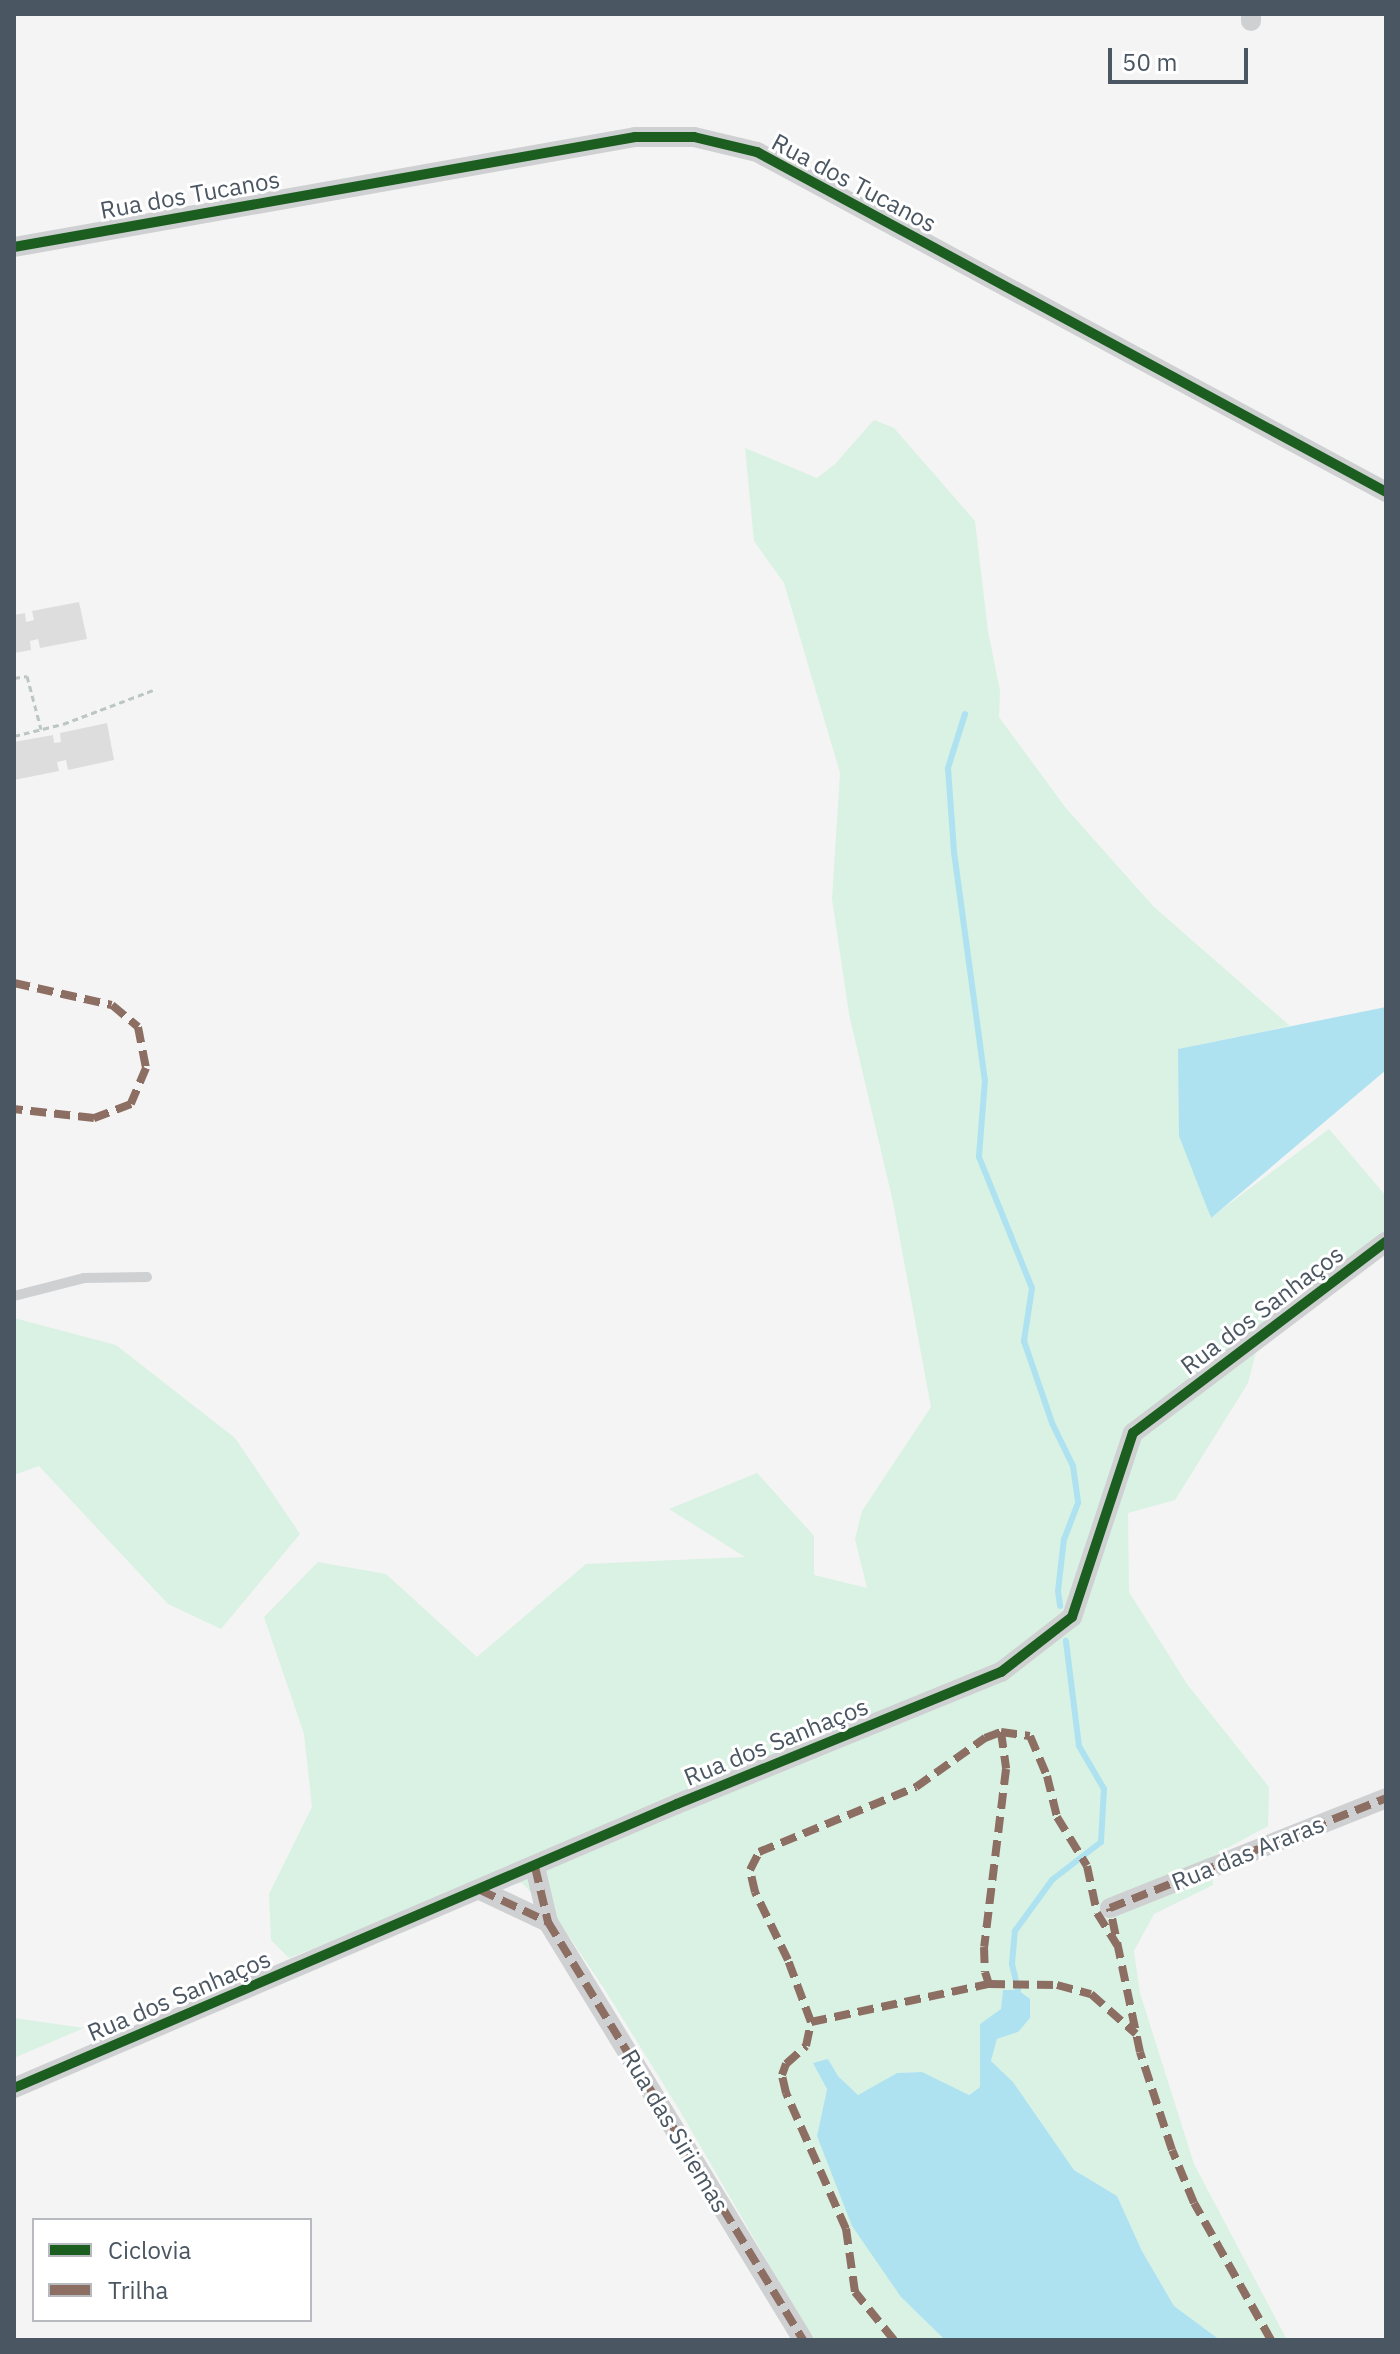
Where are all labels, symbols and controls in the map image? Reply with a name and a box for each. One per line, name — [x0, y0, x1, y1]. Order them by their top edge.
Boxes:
scale bar — [1112, 32, 1252, 82]
text: 50 m — [1122, 46, 1177, 78]
street label: Rua dos Tucanos — [767, 128, 941, 238]
street label: Rua dos Tucanos — [98, 165, 282, 225]
street label: Rua dos Sanhaços — [1175, 1239, 1349, 1381]
street label: Rua dos Sanhaços — [680, 1692, 872, 1792]
street label: Rua das Araras — [1168, 1809, 1328, 1897]
street label: Rua dos Sanhaços — [83, 1944, 275, 2048]
street label: Rua das Siriemas — [615, 2044, 735, 2218]
legend — [32, 2218, 312, 2322]
text: Ciclovia — [108, 2234, 191, 2266]
text: Trilha — [108, 2274, 168, 2306]

